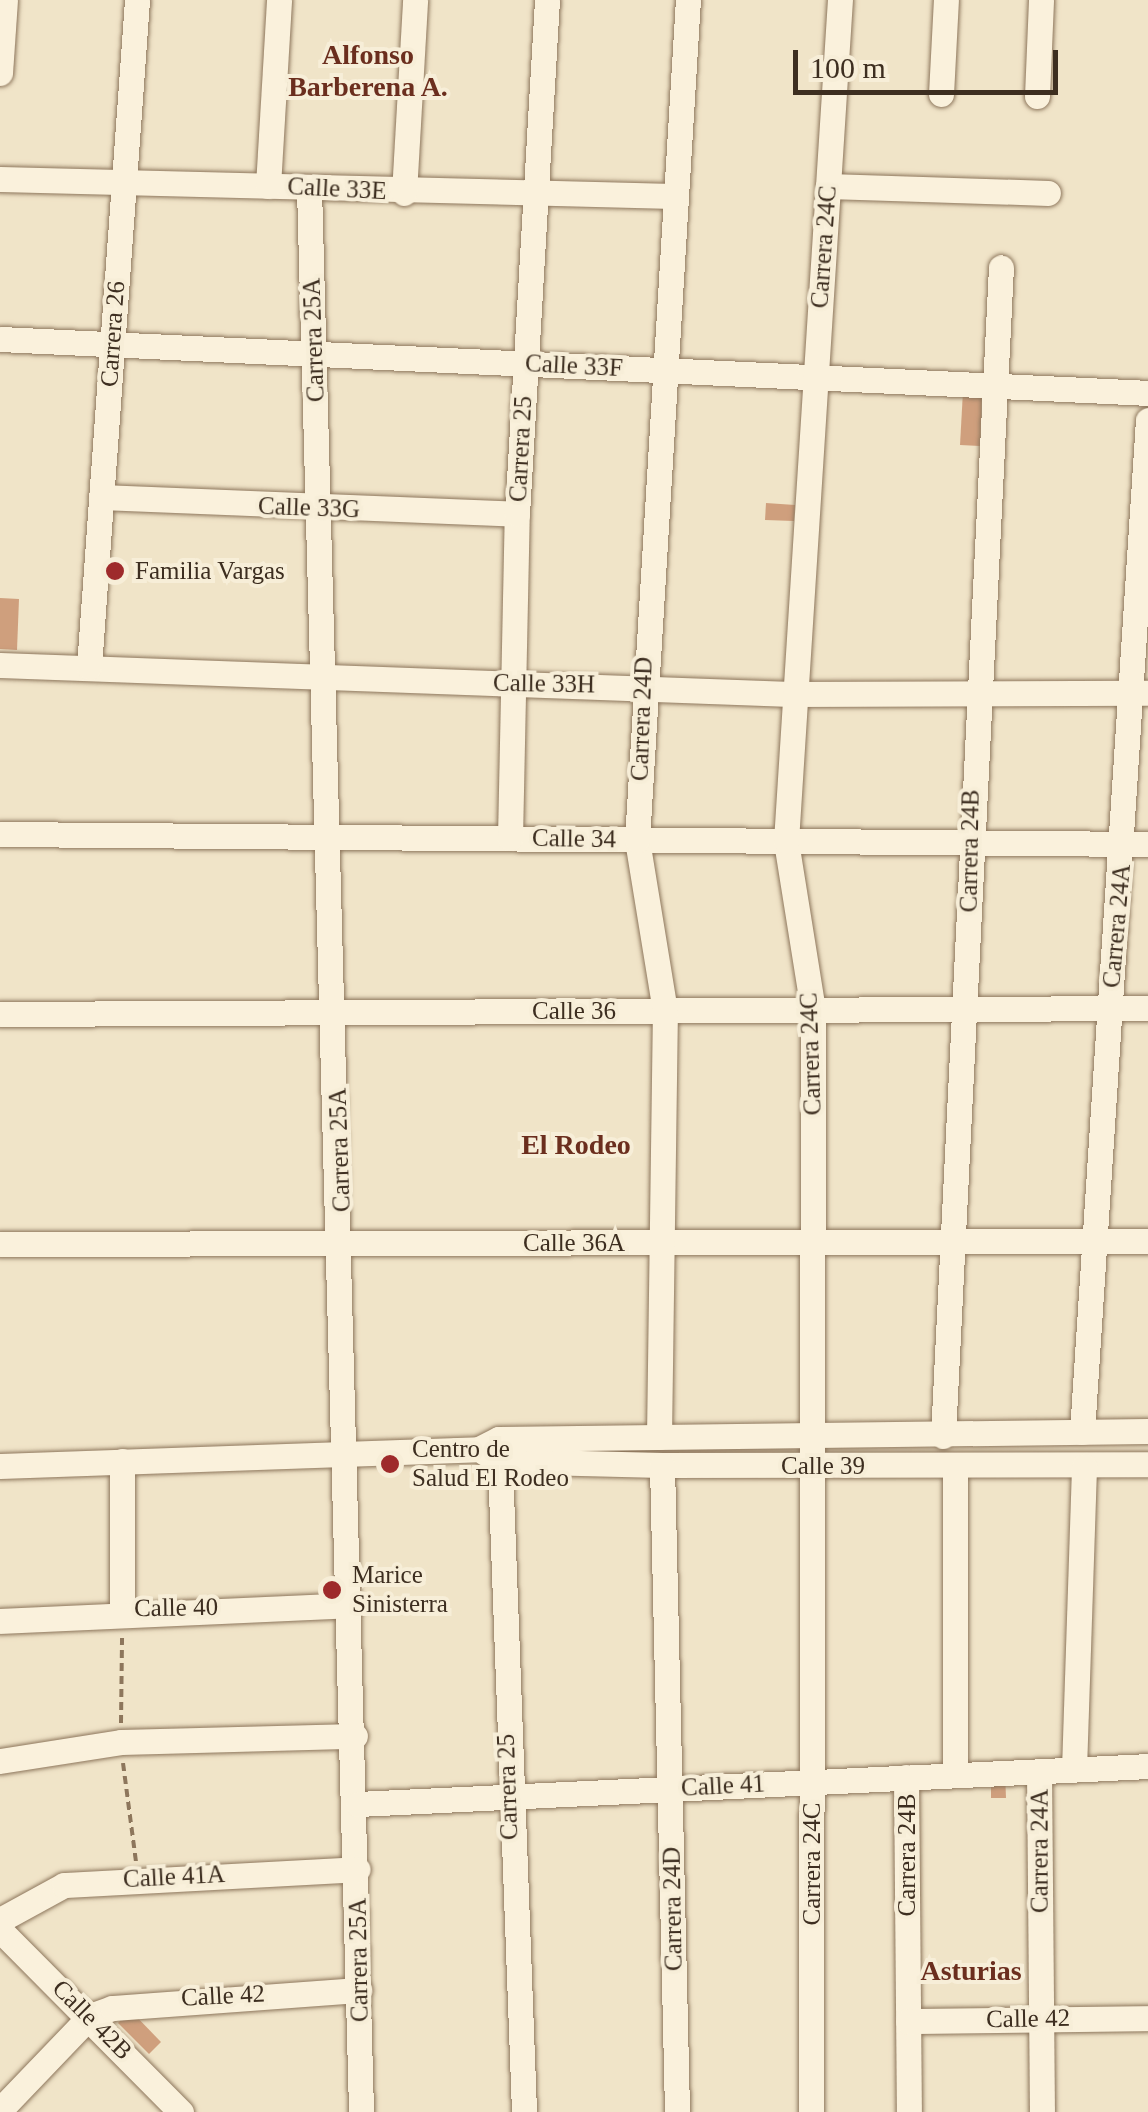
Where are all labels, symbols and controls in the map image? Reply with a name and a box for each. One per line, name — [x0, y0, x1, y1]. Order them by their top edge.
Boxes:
scale bar — [798, 30, 1063, 92]
district label: Alfonso Barberena A. — [287, 38, 449, 104]
text: 100 m — [810, 51, 886, 84]
street label: Calle 33E — [287, 171, 387, 207]
street label: Carrera 24C — [805, 185, 843, 309]
street label: Carrera 25A — [297, 277, 331, 403]
street label: Carrera 26 — [94, 280, 132, 388]
street label: Calle 33F — [524, 348, 624, 384]
street label: Carrera 25 — [503, 395, 539, 503]
street label: Calle 33G — [257, 491, 361, 525]
place label: Familia Vargas — [135, 556, 285, 586]
marker: Familia Vargas — [104, 560, 126, 582]
street label: Carrera 24D — [625, 656, 659, 782]
street label: Calle 33H — [493, 668, 595, 700]
street label: Carrera 24B — [954, 789, 986, 913]
street label: Calle 34 — [532, 823, 616, 855]
street label: Carrera 24A — [1097, 863, 1137, 989]
street label: Carrera 24C — [794, 992, 828, 1116]
street label: Calle 36 — [532, 996, 616, 1026]
street label: Carrera 25A — [323, 1087, 357, 1213]
district label: El Rodeo — [521, 1128, 631, 1162]
street label: Calle 36A — [523, 1228, 625, 1258]
place label: Centro de Salud El Rodeo — [412, 1435, 569, 1494]
marker: Centro de Salud El Rodeo — [377, 1451, 403, 1477]
street label: Calle 39 — [781, 1451, 865, 1481]
place label: Marice Sinisterra — [352, 1561, 448, 1620]
marker: Marice Sinisterra — [321, 1579, 343, 1601]
street label: Calle 40 — [134, 1592, 218, 1624]
street label: Carrera 25 — [491, 1733, 525, 1841]
street label: Calle 41 — [680, 1769, 766, 1803]
street label: Carrera 24A — [1025, 1789, 1055, 1913]
street label: Carrera 24B — [892, 1794, 922, 1916]
street label: Carrera 24C — [797, 1803, 827, 1925]
street label: Carrera 24D — [657, 1847, 689, 1971]
street label: Calle 41A — [122, 1859, 226, 1895]
street label: Carrera 25A — [343, 1898, 375, 2022]
district label: Asturias — [920, 1954, 1022, 1988]
street label: Calle 42B — [46, 1974, 138, 2066]
street label: Calle 42 — [180, 1979, 266, 2013]
street label: Calle 42 — [986, 2003, 1070, 2035]

